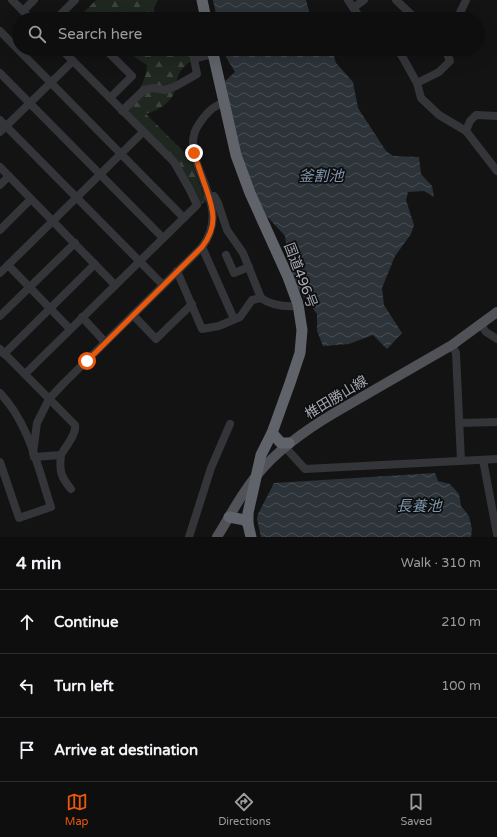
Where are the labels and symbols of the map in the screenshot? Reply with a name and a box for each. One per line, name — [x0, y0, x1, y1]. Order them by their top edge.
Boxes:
route end — [185, 144, 203, 162]
water label: 釜割池 — [298, 167, 345, 185]
street label: 国道496号 — [280, 240, 321, 310]
route start — [78, 352, 96, 370]
street label: 椎田勝山線 — [302, 372, 371, 423]
water label: 長養池 — [396, 497, 443, 515]

